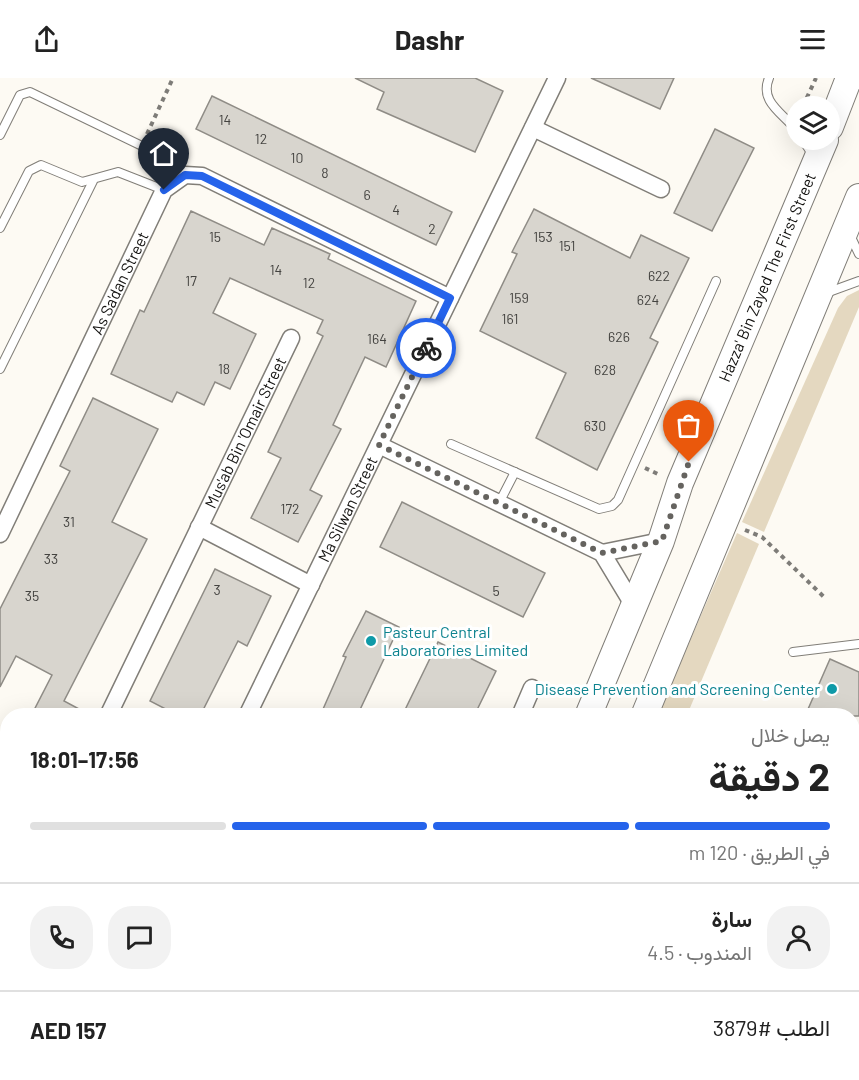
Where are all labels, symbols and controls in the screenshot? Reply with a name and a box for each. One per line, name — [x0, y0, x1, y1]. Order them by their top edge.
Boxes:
icon: share — [30, 23, 63, 56]
text: Dashr — [395, 23, 464, 55]
icon: menu — [796, 23, 829, 56]
map controls — [786, 96, 840, 150]
button: layers — [786, 96, 840, 150]
house number: 14 — [219, 111, 231, 128]
pin — [138, 128, 189, 190]
house number: 12 — [255, 130, 267, 147]
icon: home — [147, 137, 180, 170]
house number: 10 — [291, 149, 303, 166]
house number: 8 — [321, 164, 329, 181]
street label: Hazza' Bin Zayed The First Street — [714, 170, 819, 384]
house number: 6 — [363, 186, 371, 203]
house number: 4 — [392, 201, 400, 218]
house number: 2 — [428, 220, 436, 237]
street label: As Sa'dan Street — [87, 228, 152, 337]
house number: 15 — [209, 228, 221, 245]
house number: 153 — [533, 228, 553, 245]
house number: 151 — [559, 237, 575, 254]
house number: 14 — [270, 261, 282, 278]
house number: 622 — [648, 267, 670, 284]
house number: 17 — [185, 272, 197, 289]
house number: 12 — [303, 274, 315, 291]
house number: 159 — [509, 289, 529, 306]
house number: 624 — [637, 291, 659, 308]
house number: 161 — [502, 310, 518, 327]
courier — [396, 318, 456, 378]
house number: 626 — [608, 328, 630, 345]
house number: 164 — [367, 330, 387, 347]
icon: bike — [410, 332, 443, 365]
street label: Mus'ab Bin 'Omair Street — [200, 354, 289, 511]
house number: 18 — [218, 360, 230, 377]
house number: 628 — [594, 361, 616, 378]
pin — [663, 400, 714, 462]
icon: bag — [672, 409, 705, 442]
house number: 630 — [584, 417, 606, 434]
street label: Ma Silwan Street — [313, 453, 381, 565]
house number: 172 — [280, 500, 300, 517]
house number: 31 — [63, 513, 75, 530]
house number: 33 — [44, 550, 58, 567]
house number: 3 — [213, 581, 221, 598]
house number: 5 — [492, 582, 500, 599]
house number: 35 — [25, 587, 39, 604]
place label: Pasteur Central Laboratories Limited — [383, 622, 528, 659]
marker: Pasteur Central Laboratories Limited — [364, 634, 378, 648]
place label: Disease Prevention and Screening Center — [535, 679, 820, 698]
marker: Disease Prevention and Screening Center — [825, 682, 839, 696]
text: يصل خلال — [751, 722, 830, 746]
text: 17:56–18:01 — [30, 746, 139, 772]
text: 2 دقيقة — [708, 752, 830, 799]
text: في الطريق · 120 m — [689, 840, 830, 864]
text: سارة — [711, 905, 752, 931]
button: phone — [30, 906, 93, 969]
button: chat — [108, 906, 171, 969]
button: person — [767, 906, 830, 969]
text: المندوب · 4.5 — [647, 940, 752, 964]
text: الطلب #3879 — [713, 1014, 830, 1040]
text: AED 157 — [30, 1017, 106, 1043]

